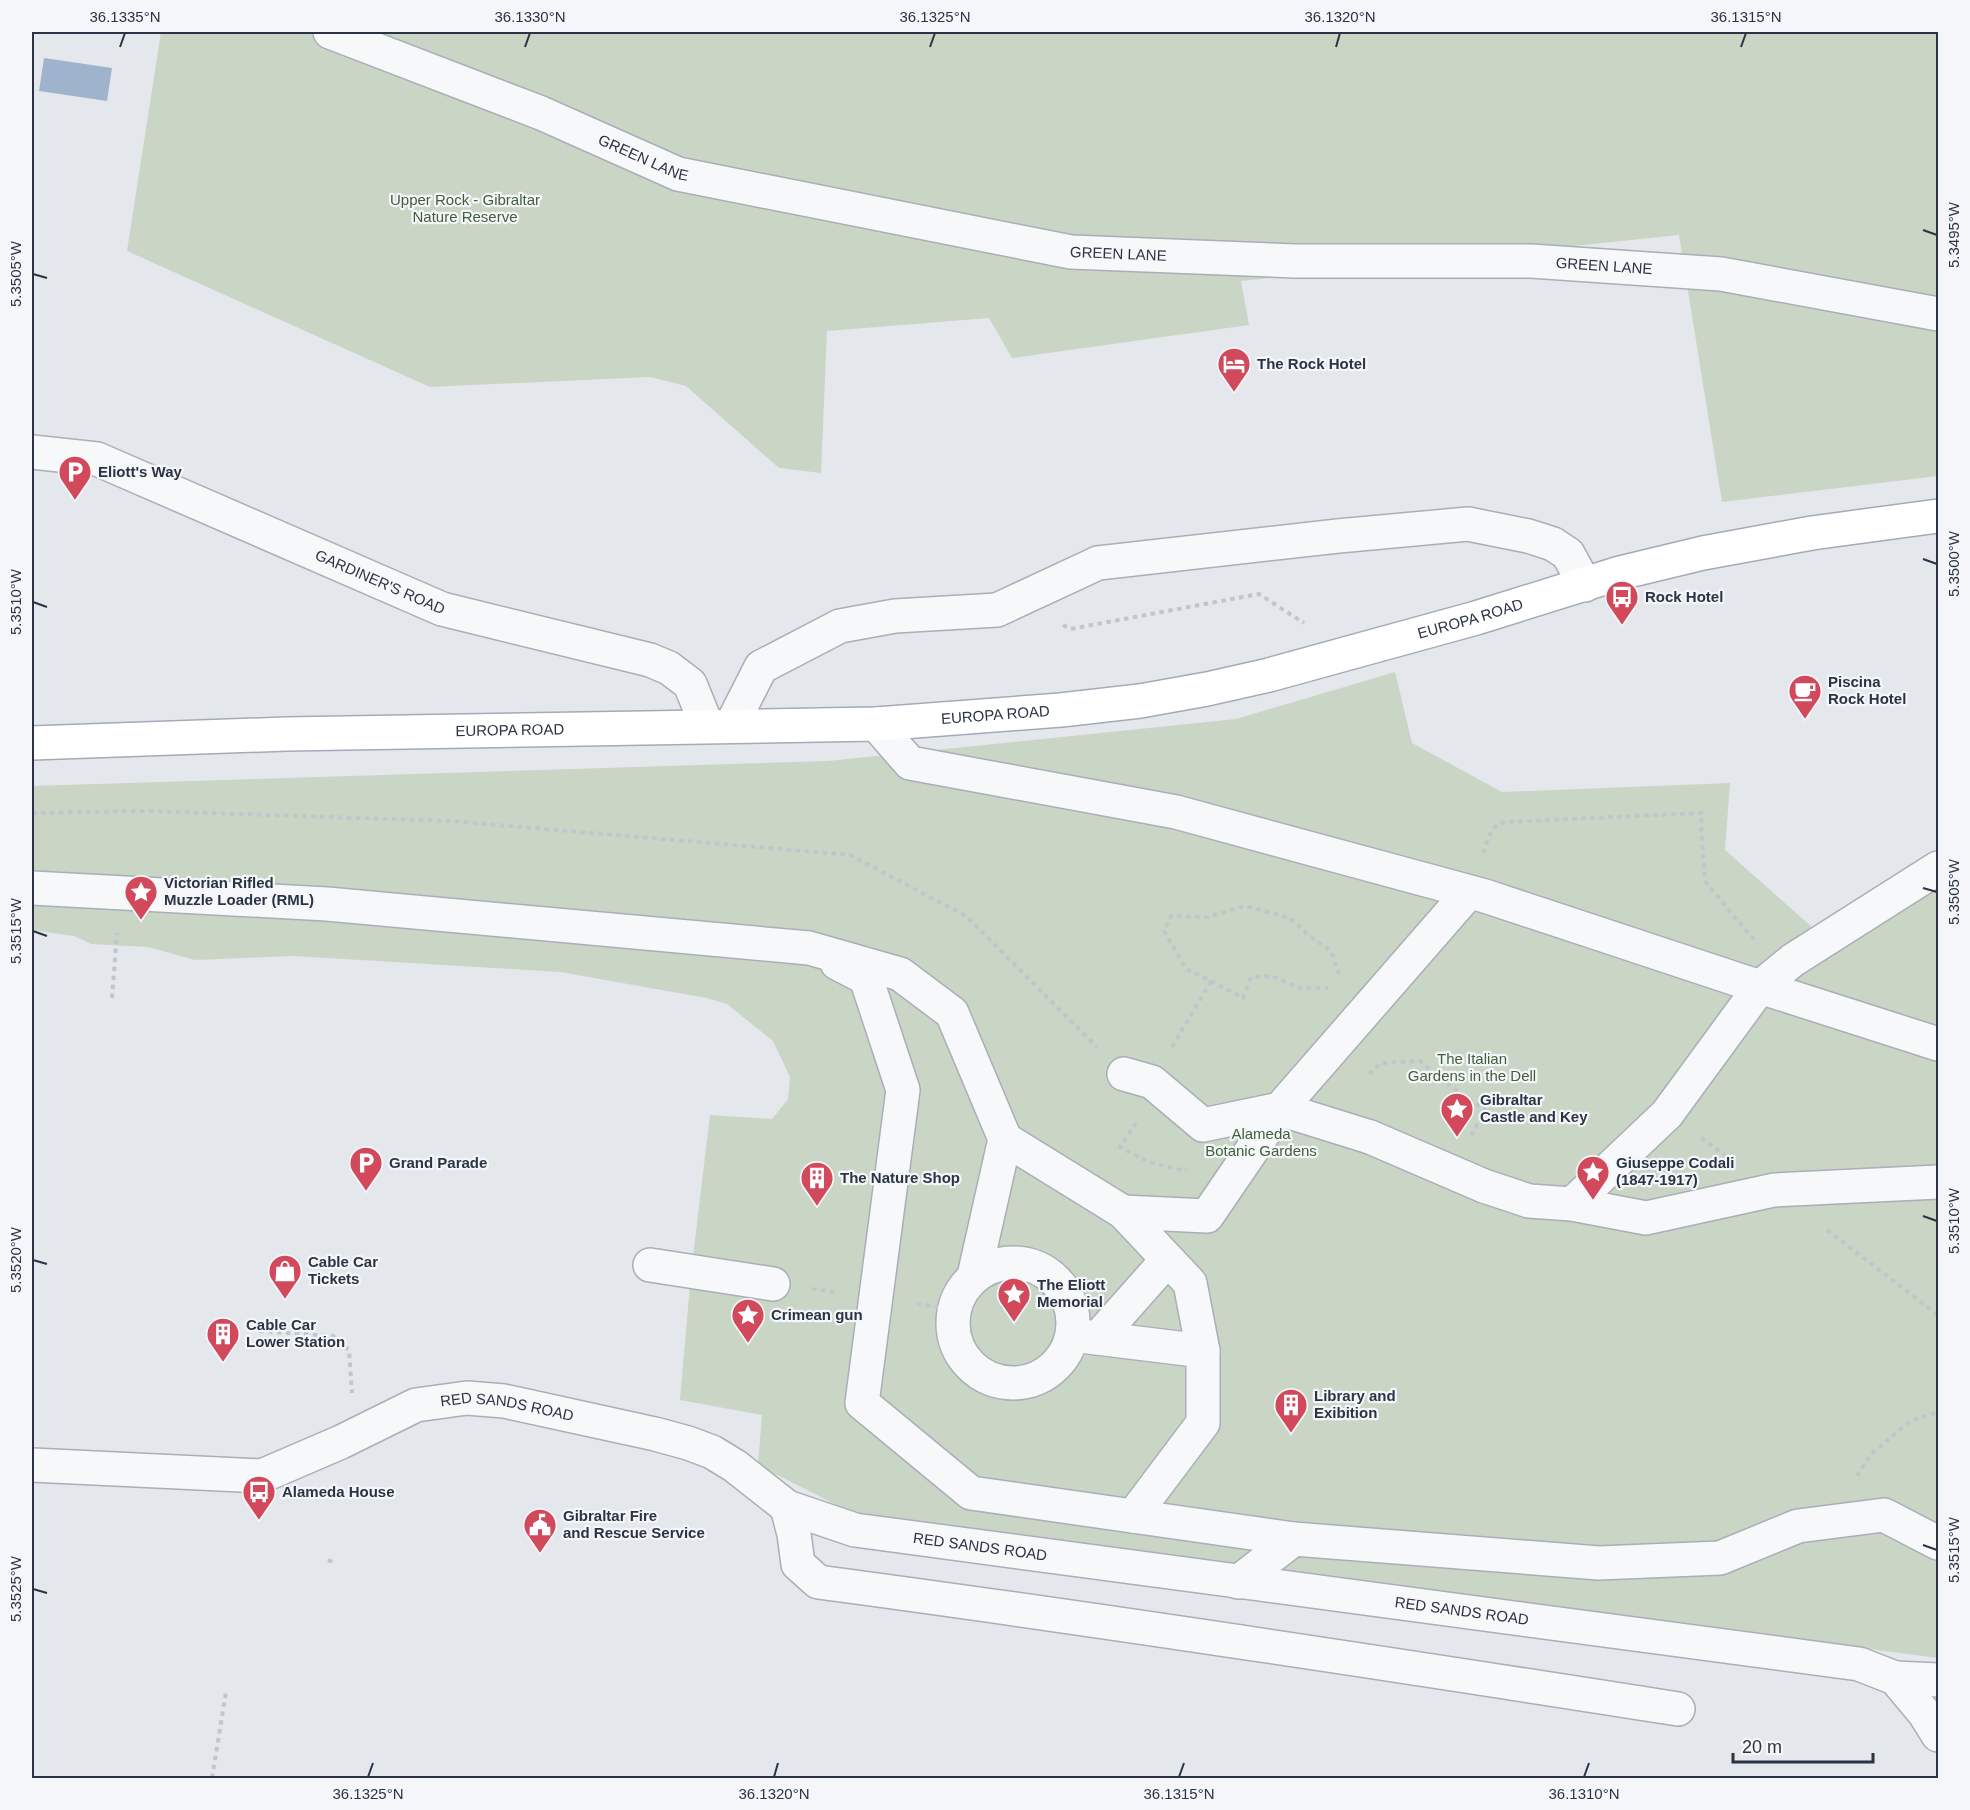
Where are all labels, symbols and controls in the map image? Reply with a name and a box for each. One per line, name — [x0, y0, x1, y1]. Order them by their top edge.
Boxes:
text: 36.1335°N — [89, 8, 161, 25]
text: 36.1330°N — [494, 8, 566, 25]
text: 36.1325°N — [899, 8, 971, 25]
text: 36.1320°N — [1304, 8, 1376, 25]
text: 36.1315°N — [1710, 8, 1782, 25]
street label: GREEN LANE — [596, 131, 690, 184]
park label: Upper Rock - Gibraltar Nature Reserve — [390, 191, 540, 225]
text: 5.3495°W — [1945, 201, 1962, 268]
text: 5.3505°W — [7, 240, 24, 307]
street label: GREEN LANE — [1070, 243, 1167, 264]
street label: GREEN LANE — [1555, 254, 1653, 277]
hotel icon: The Rock Hotel — [1216, 346, 1252, 393]
place label: The Rock Hotel — [1257, 355, 1366, 372]
parking icon: Eliott's Way — [57, 454, 93, 501]
place label: Eliott's Way — [98, 463, 183, 480]
text: 5.3500°W — [1945, 530, 1962, 597]
street label: GARDINER'S ROAD — [313, 546, 448, 617]
text: 5.3510°W — [7, 568, 24, 635]
bus stop icon: Rock Hotel — [1604, 579, 1640, 626]
place label: Rock Hotel — [1645, 588, 1723, 605]
street label: EUROPA ROAD — [1416, 595, 1525, 642]
cafe icon: Piscina Rock Hotel — [1787, 673, 1823, 720]
place label: Piscina Rock Hotel — [1828, 673, 1906, 707]
street label: EUROPA ROAD — [940, 702, 1051, 727]
street label: EUROPA ROAD — [455, 720, 565, 739]
text: 5.3505°W — [1945, 858, 1962, 925]
place icon: Victorian Rifled Muzzle Loader (RML) — [123, 874, 159, 921]
place label: Victorian Rifled Muzzle Loader (RML) — [164, 874, 314, 908]
text: 5.3515°W — [7, 897, 24, 964]
park label: The Italian Gardens in the Dell — [1408, 1050, 1536, 1084]
place icon: Gibraltar Castle and Key — [1439, 1091, 1475, 1138]
place label: Gibraltar Castle and Key — [1480, 1091, 1588, 1125]
park label: Alameda Botanic Gardens — [1205, 1125, 1317, 1159]
parking icon: Grand Parade — [348, 1145, 384, 1192]
place label: Grand Parade — [389, 1154, 487, 1171]
place icon: Giuseppe Codali (1847-1917) — [1575, 1154, 1611, 1201]
place label: Giuseppe Codali (1847-1917) — [1616, 1154, 1734, 1188]
building icon: The Nature Shop — [799, 1160, 835, 1207]
place label: The Nature Shop — [840, 1169, 960, 1186]
text: 5.3510°W — [1945, 1187, 1962, 1254]
text: 5.3520°W — [7, 1226, 24, 1293]
shop icon: Cable Car Tickets — [267, 1253, 303, 1300]
place label: Cable Car Tickets — [308, 1253, 378, 1287]
place icon: The Eliott Memorial — [996, 1276, 1032, 1323]
place label: The Eliott Memorial — [1037, 1276, 1105, 1310]
place icon: Crimean gun — [730, 1297, 766, 1344]
place label: Crimean gun — [771, 1306, 863, 1323]
building icon: Cable Car Lower Station — [205, 1316, 241, 1363]
place label: Cable Car Lower Station — [246, 1316, 345, 1350]
building icon: Library and Exibition — [1273, 1387, 1309, 1434]
place label: Library and Exibition — [1314, 1387, 1396, 1421]
street label: RED SANDS ROAD — [439, 1388, 576, 1424]
bus stop icon: Alameda House — [241, 1474, 277, 1521]
place label: Alameda House — [282, 1483, 395, 1500]
public building icon: Gibraltar Fire and Rescue Service — [522, 1507, 558, 1554]
place label: Gibraltar Fire and Rescue Service — [563, 1507, 705, 1541]
text: 5.3515°W — [1945, 1516, 1962, 1583]
street label: RED SANDS ROAD — [912, 1529, 1048, 1564]
text: 5.3525°W — [7, 1555, 24, 1622]
street label: RED SANDS ROAD — [1394, 1593, 1530, 1628]
scale bar — [1733, 1726, 1872, 1764]
text: 20 m — [1742, 1737, 1782, 1757]
text: 36.1325°N — [332, 1785, 404, 1802]
text: 36.1320°N — [738, 1785, 810, 1802]
text: 36.1315°N — [1143, 1785, 1215, 1802]
text: 36.1310°N — [1548, 1785, 1620, 1802]

